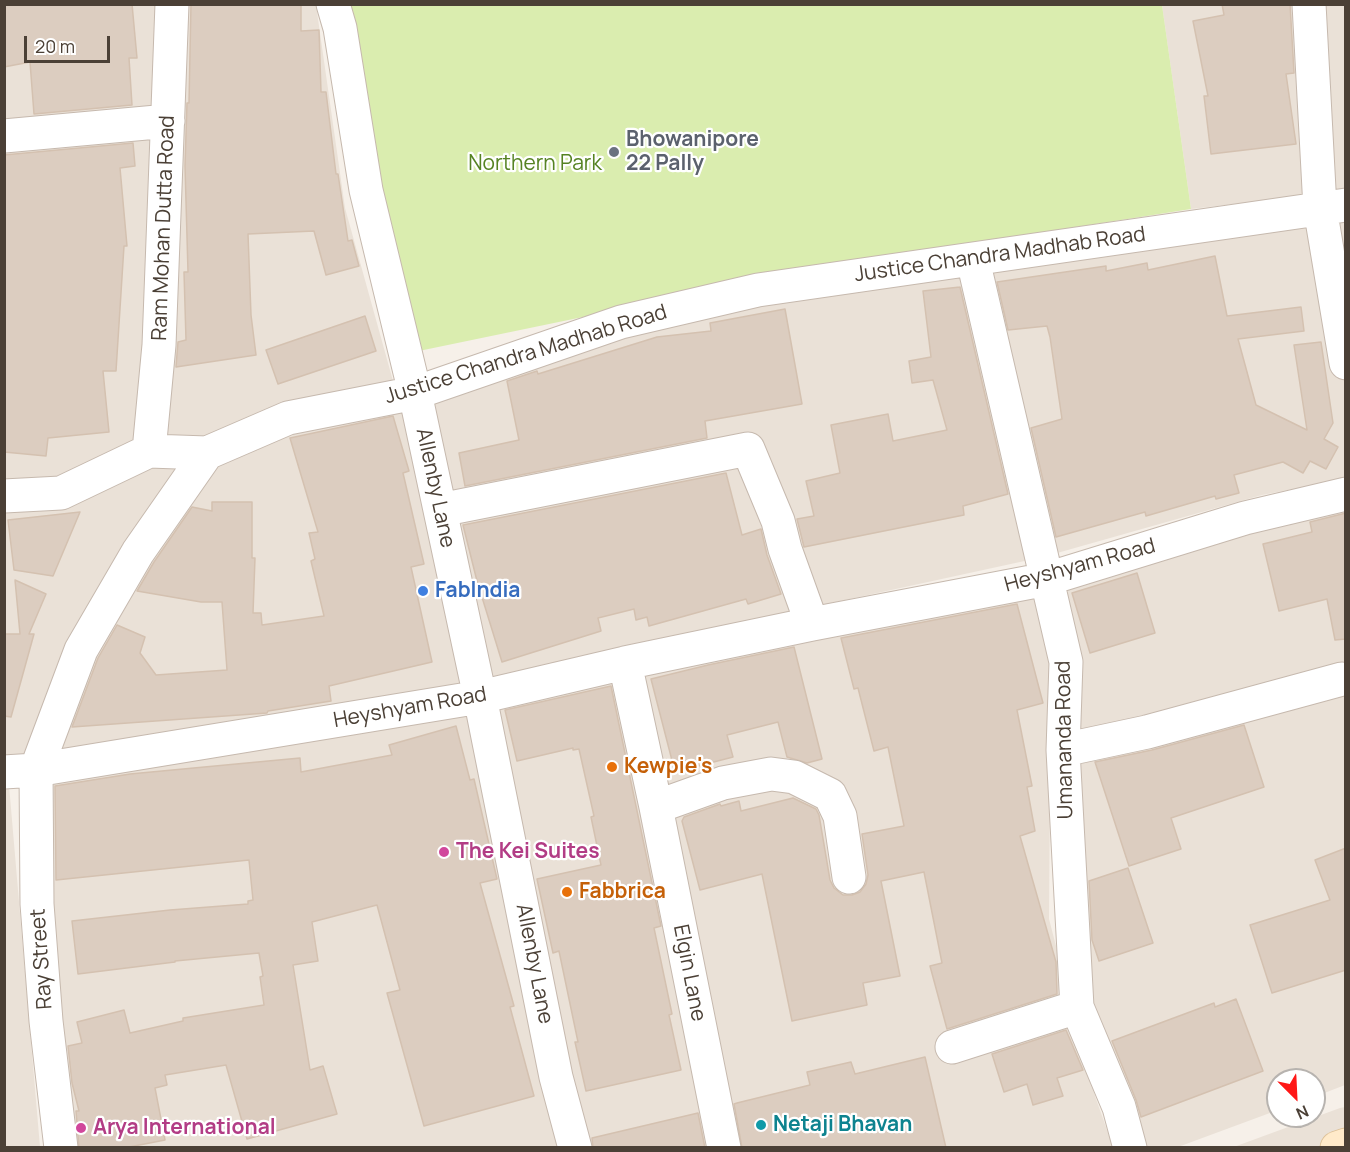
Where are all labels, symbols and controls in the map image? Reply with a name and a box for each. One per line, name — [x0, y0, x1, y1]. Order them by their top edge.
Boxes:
scale bar — [27, 24, 112, 62]
text: 20 m — [35, 34, 75, 58]
street label: Ram Mohan Dutta Road — [147, 115, 181, 341]
place label: Bhowanipore 22 Pally — [626, 127, 759, 177]
marker: Bhowanipore 22 Pally — [607, 145, 621, 159]
park label: Northern Park — [468, 151, 602, 177]
street label: Justice Chandra Madhab Road — [853, 222, 1147, 288]
street label: Justice Chandra Madhab Road — [382, 300, 670, 410]
street label: Allenby Lane — [410, 426, 460, 550]
street label: Heyshyam Road — [1002, 534, 1158, 598]
place label: FabIndia — [435, 578, 520, 604]
marker: FabIndia — [416, 584, 430, 598]
street label: Umananda Road — [1051, 660, 1079, 820]
street label: Heyshyam Road — [331, 682, 489, 734]
place label: Kewpie's — [624, 754, 712, 780]
marker: Kewpie's — [605, 760, 619, 774]
place label: The Kei Suites — [456, 839, 600, 865]
marker: The Kei Suites — [437, 845, 451, 859]
place label: Fabbrica — [579, 879, 666, 905]
marker: Fabbrica — [560, 885, 574, 899]
street label: Allenby Lane — [510, 902, 558, 1026]
street label: Ray Street — [26, 908, 58, 1010]
street label: Elgin Lane — [667, 923, 711, 1023]
north arrow — [1266, 1068, 1326, 1128]
text: N — [1293, 1100, 1312, 1125]
place label: Netaji Bhavan — [773, 1112, 912, 1138]
place label: Arya International — [93, 1115, 276, 1141]
marker: Netaji Bhavan — [754, 1118, 768, 1132]
marker: Arya International — [74, 1121, 88, 1135]

